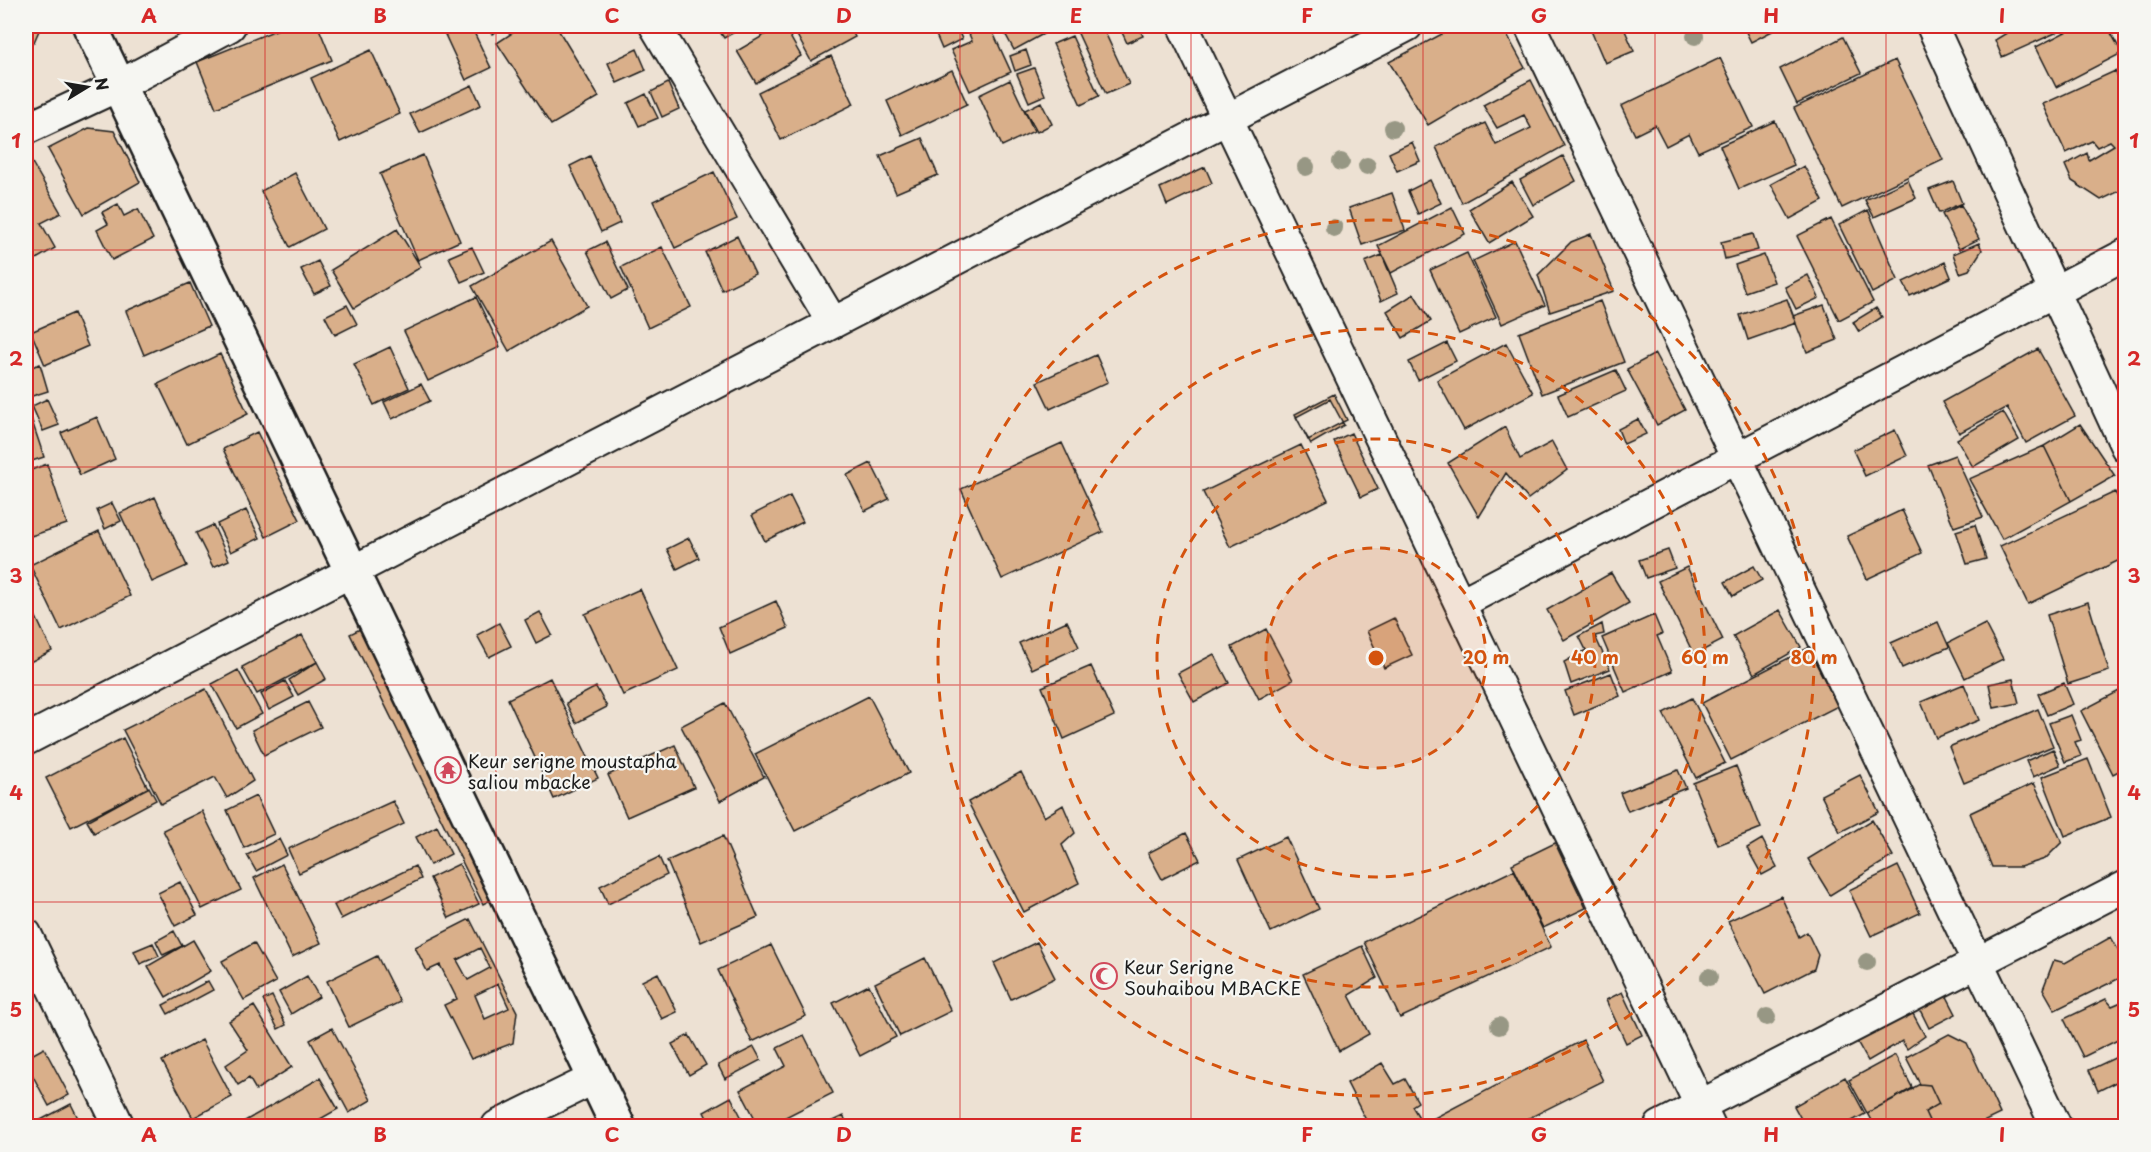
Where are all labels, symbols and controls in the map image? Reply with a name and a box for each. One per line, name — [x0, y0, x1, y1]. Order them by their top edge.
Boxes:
text: A — [141, 0, 157, 30]
text: B — [373, 0, 387, 30]
text: C — [604, 0, 620, 30]
text: D — [836, 0, 852, 30]
text: E — [1070, 0, 1082, 30]
text: F — [1301, 0, 1313, 30]
text: G — [1531, 0, 1547, 30]
text: H — [1763, 0, 1779, 30]
text: I — [1999, 0, 2005, 30]
north arrow — [57, 57, 117, 117]
text: N — [90, 75, 116, 92]
text: 1 — [11, 125, 21, 155]
text: 1 — [2129, 125, 2139, 155]
text: 2 — [9, 343, 23, 373]
text: 2 — [2127, 343, 2141, 373]
text: 3 — [9, 560, 23, 590]
text: 3 — [2127, 560, 2141, 590]
text: 20 m — [1463, 643, 1509, 670]
text: 40 m — [1571, 643, 1619, 670]
text: 60 m — [1681, 643, 1729, 670]
text: 80 m — [1790, 643, 1838, 670]
centre of rings — [1366, 648, 1386, 668]
place label: Keur serigne moustapha saliou mbacke — [468, 747, 677, 795]
temple icon: Keur serigne moustapha saliou mbacke — [433, 755, 463, 785]
text: 4 — [9, 777, 23, 807]
text: 4 — [2127, 777, 2141, 807]
place label: Keur Serigne Souhaibou MBACKE — [1124, 953, 1302, 1001]
mosque icon: Keur Serigne Souhaibou MBACKE — [1089, 961, 1119, 991]
text: 5 — [10, 994, 22, 1024]
text: 5 — [2128, 994, 2140, 1024]
text: A — [141, 1119, 157, 1149]
text: B — [373, 1119, 387, 1149]
text: C — [604, 1119, 620, 1149]
text: D — [836, 1119, 852, 1149]
text: E — [1070, 1119, 1082, 1149]
text: F — [1301, 1119, 1313, 1149]
text: G — [1531, 1119, 1547, 1149]
text: H — [1763, 1119, 1779, 1149]
text: I — [1999, 1119, 2005, 1149]

